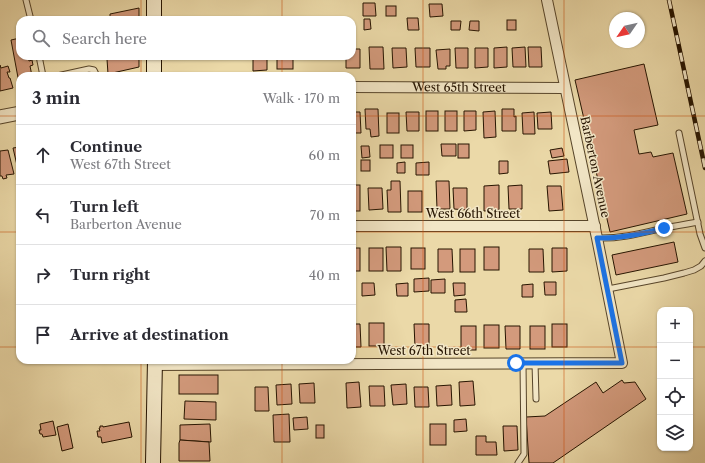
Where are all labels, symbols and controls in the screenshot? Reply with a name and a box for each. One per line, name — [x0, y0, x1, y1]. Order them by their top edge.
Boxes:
north arrow — [609, 12, 645, 48]
search box — [16, 16, 356, 60]
icon: search — [30, 27, 52, 49]
text: Search here — [62, 29, 147, 48]
street label: West 65th Street — [411, 79, 507, 95]
text: 3 min — [32, 88, 81, 108]
text: Walk · 170 m — [263, 90, 340, 106]
street label: Barberton Avenue — [577, 115, 614, 219]
text: Continue — [70, 137, 142, 156]
icon: ahead — [32, 144, 54, 166]
text: 60 m — [309, 147, 340, 163]
text: West 67th Street — [70, 156, 171, 172]
text: Turn left — [70, 197, 139, 216]
icon: left — [32, 204, 54, 226]
street label: West 66th Street — [425, 206, 521, 221]
text: 70 m — [310, 207, 340, 223]
text: Barberton Avenue — [70, 216, 182, 232]
route end — [655, 219, 673, 237]
icon: right — [32, 264, 54, 286]
text: Turn right — [70, 265, 150, 284]
text: 40 m — [309, 267, 340, 283]
map controls — [657, 307, 693, 451]
button: + — [657, 307, 693, 343]
icon: arrive — [32, 324, 54, 346]
text: Arrive at destination — [70, 325, 229, 344]
street label: West 67th Street — [376, 343, 471, 358]
button: − — [657, 343, 693, 379]
route start — [507, 354, 525, 372]
button: locate — [657, 379, 693, 415]
button: layers — [657, 415, 693, 451]

